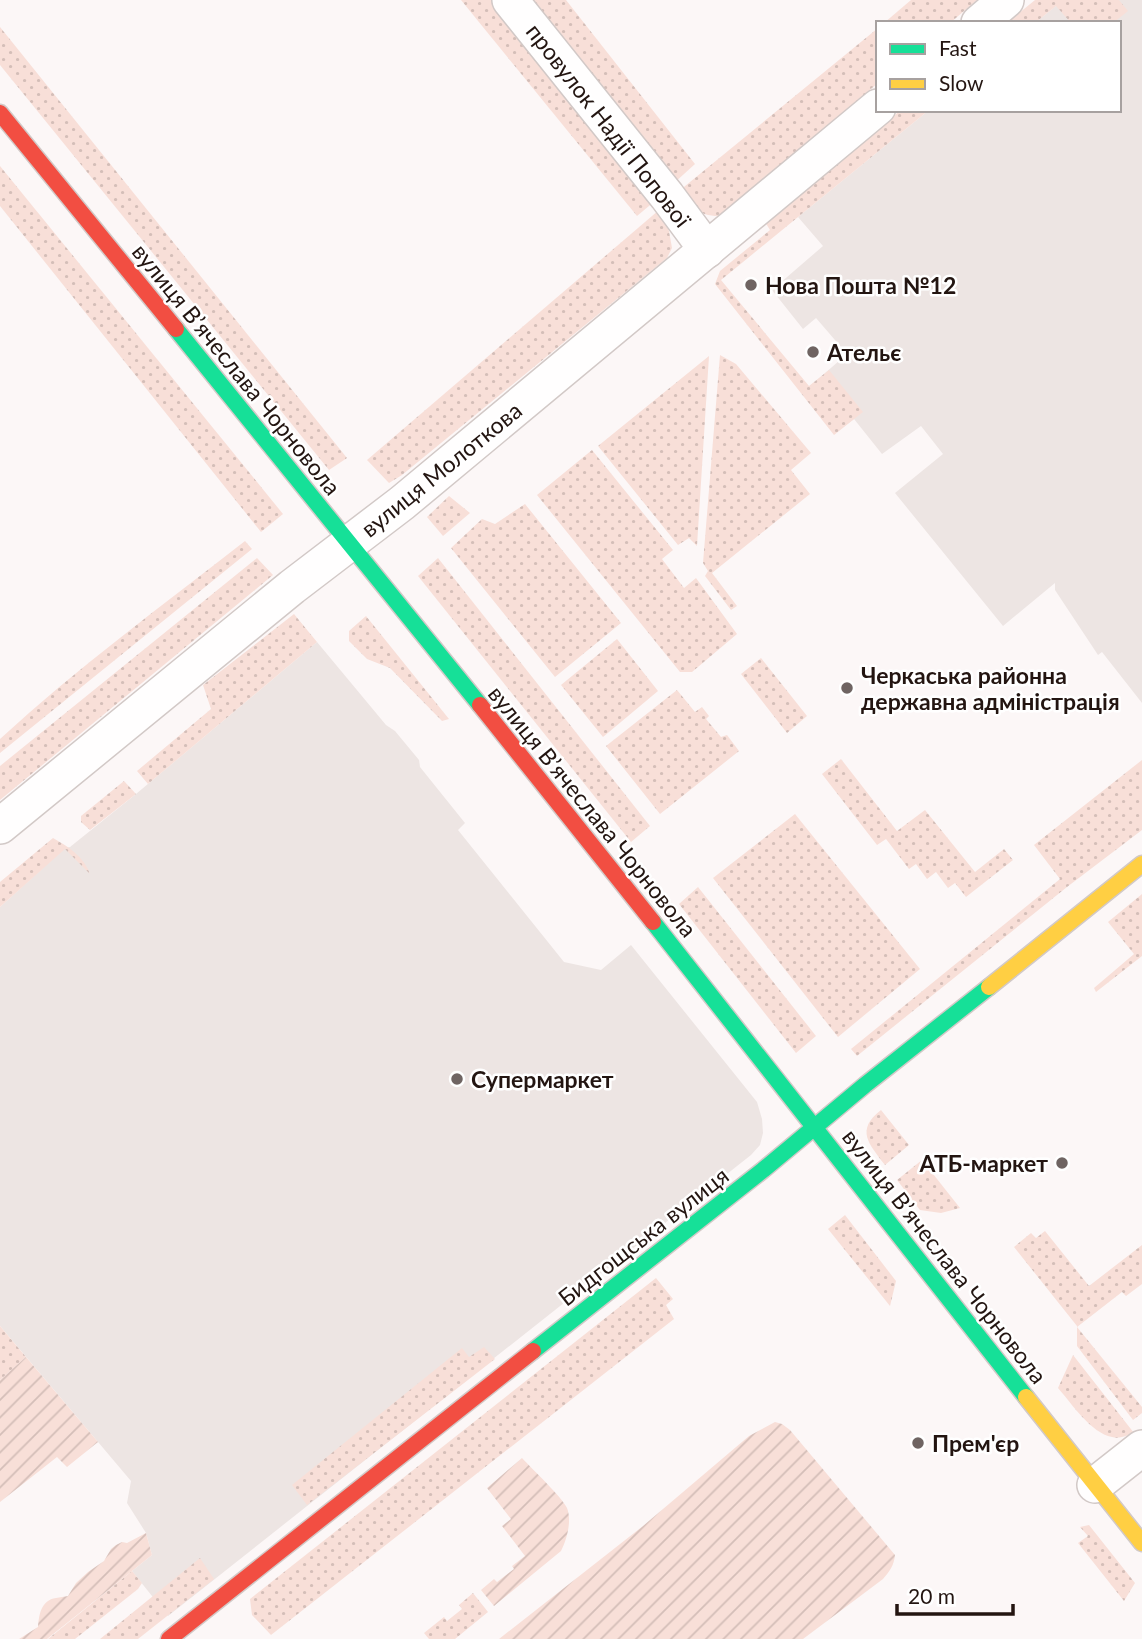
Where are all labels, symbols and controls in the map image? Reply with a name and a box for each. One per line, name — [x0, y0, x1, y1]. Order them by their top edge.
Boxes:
street label: провулок Надії Попової — [521, 18, 697, 233]
legend — [876, 21, 1121, 112]
text: Fast — [939, 35, 977, 60]
text: Slow — [939, 70, 984, 95]
street label: вулиця Вʼячеслава Чорновола — [127, 238, 347, 500]
place label: Нова Пошта №12 — [765, 271, 956, 299]
marker: Нова Пошта №12 — [743, 277, 759, 293]
place label: Ательє — [826, 338, 901, 366]
marker: Ательє — [805, 344, 821, 360]
street label: вулиця Молоткова — [355, 396, 527, 542]
place label: Черкаська районна державна адміністрація — [861, 661, 1120, 715]
street label: вулиця Вʼячеслава Чорновола — [483, 680, 703, 942]
marker: Черкаська районна державна адміністрація — [839, 680, 855, 696]
place label: Супермаркет — [471, 1065, 614, 1093]
marker: Супермаркет — [449, 1071, 465, 1087]
street label: вулиця Вʼячеслава Чорновола — [837, 1123, 1053, 1389]
place label: АТБ-маркет — [919, 1149, 1048, 1177]
marker: АТБ-маркет — [1054, 1155, 1070, 1171]
street label: Бидгощська вулиця — [552, 1161, 734, 1311]
place label: Прем'єр — [932, 1429, 1019, 1457]
marker: Прем'єр — [910, 1435, 926, 1451]
scale bar — [897, 1572, 1012, 1616]
text: 20 m — [908, 1583, 955, 1608]

